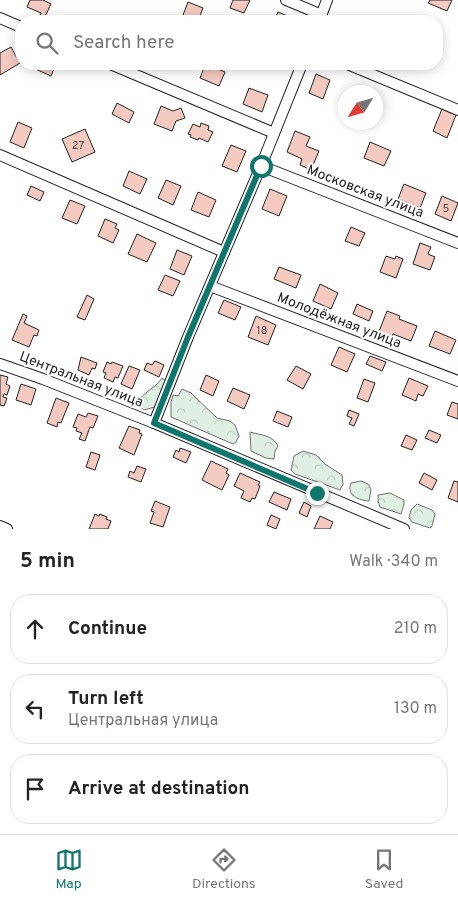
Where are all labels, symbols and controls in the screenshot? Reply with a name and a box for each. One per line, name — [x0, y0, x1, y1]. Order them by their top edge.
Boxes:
search box — [15, 15, 443, 70]
icon: search — [33, 29, 61, 57]
text: Search here — [73, 31, 175, 55]
north arrow — [338, 85, 383, 130]
house number: 27 — [72, 139, 84, 153]
route start — [250, 155, 273, 178]
street label: Московская улица — [304, 162, 426, 222]
house number: 5 — [443, 202, 450, 216]
street label: Молодёжная улица — [275, 289, 403, 353]
house number: 18 — [257, 324, 267, 338]
street label: Центральная улица — [17, 349, 145, 411]
route end — [306, 482, 329, 505]
text: 5 min — [20, 548, 75, 575]
text: Walk · 340 m — [349, 552, 438, 572]
icon: ahead — [21, 615, 49, 643]
text: Continue — [68, 617, 147, 641]
text: 210 m — [394, 619, 437, 639]
text: Turn left — [68, 687, 144, 711]
icon: left — [21, 695, 49, 723]
text: 130 m — [394, 699, 437, 719]
text: Центральная улица — [68, 711, 218, 731]
icon: arrive — [21, 775, 49, 803]
text: Arrive at destination — [68, 777, 249, 801]
tab: Map — [55, 846, 83, 893]
tab: Directions — [192, 846, 256, 893]
tab: Saved — [365, 846, 403, 893]

